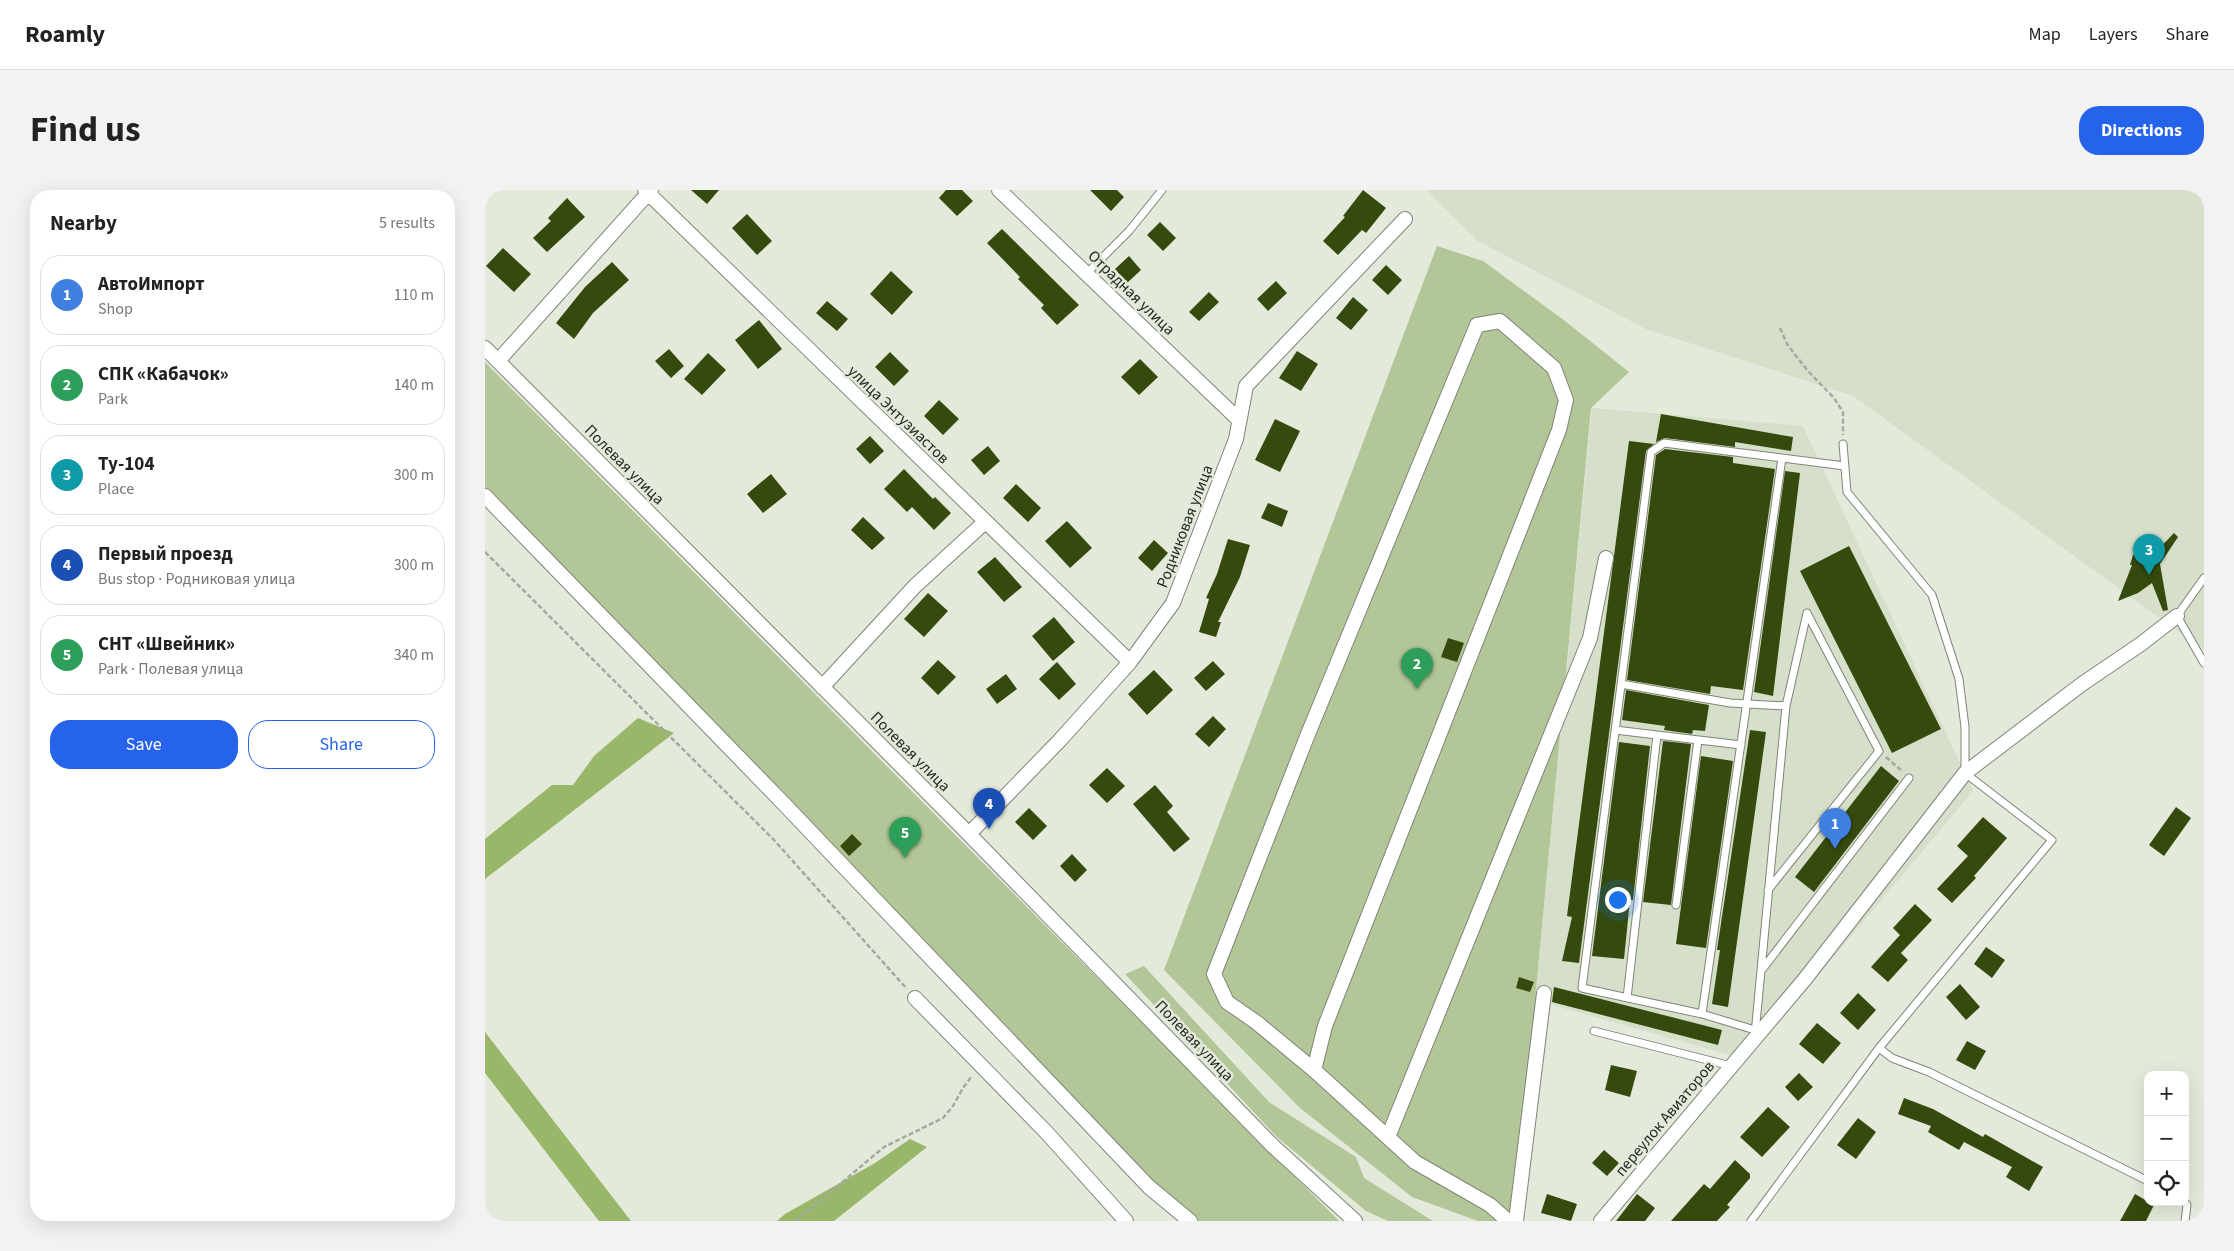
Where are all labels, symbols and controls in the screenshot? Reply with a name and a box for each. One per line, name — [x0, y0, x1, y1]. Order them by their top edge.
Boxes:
text: Roamly — [25, 17, 105, 52]
text: Map — [2029, 22, 2061, 47]
text: Layers — [2089, 22, 2138, 47]
text: Share — [2166, 22, 2209, 47]
text: Find us — [30, 105, 140, 155]
button: Directions — [2079, 106, 2204, 155]
text: Nearby — [50, 208, 117, 238]
text: 5 results — [379, 212, 435, 234]
street label: Отрадная улица — [1083, 245, 1180, 340]
text: АвтоИмпорт — [98, 271, 205, 298]
text: 1 — [63, 284, 71, 306]
text: 110 m — [394, 284, 434, 306]
text: Shop — [98, 298, 133, 320]
street label: улица Энтузиастов — [843, 360, 954, 469]
text: СПК «Кабачок» — [98, 361, 229, 388]
text: 2 — [63, 374, 71, 396]
text: 140 m — [394, 374, 434, 396]
text: Park — [98, 388, 128, 410]
street label: Полевая улица — [579, 420, 669, 510]
text: Ту-104 — [98, 451, 154, 478]
street label: Родниковая улица — [1151, 462, 1218, 591]
text: 3 — [63, 464, 71, 486]
text: 300 m — [394, 464, 434, 486]
text: Place — [98, 478, 134, 500]
pin: 3 — [2133, 534, 2165, 575]
text: Первый проезд — [98, 541, 233, 568]
text: 4 — [63, 554, 71, 576]
text: 300 m — [394, 554, 434, 576]
text: Bus stop · Родниковая улица — [98, 568, 295, 590]
text: СНТ «Швейник» — [98, 631, 235, 658]
text: 5 — [63, 644, 71, 666]
text: 340 m — [394, 644, 434, 666]
pin: 2 — [1401, 648, 1433, 689]
text: Park · Полевая улица — [98, 658, 243, 680]
street label: Полевая улица — [865, 707, 955, 797]
button: Save — [50, 720, 238, 769]
button: Share — [248, 720, 435, 769]
pin: 4 — [973, 788, 1005, 829]
pin: 1 — [1819, 808, 1851, 849]
pin: 5 — [889, 817, 921, 858]
your location — [1605, 887, 1631, 913]
street label: Полевая улица — [1150, 995, 1239, 1086]
street label: переулок Авиаторов — [1610, 1056, 1720, 1181]
map controls — [2144, 1071, 2189, 1206]
button: + — [2144, 1071, 2189, 1116]
button: − — [2144, 1116, 2189, 1161]
button: locate — [2144, 1161, 2189, 1206]

